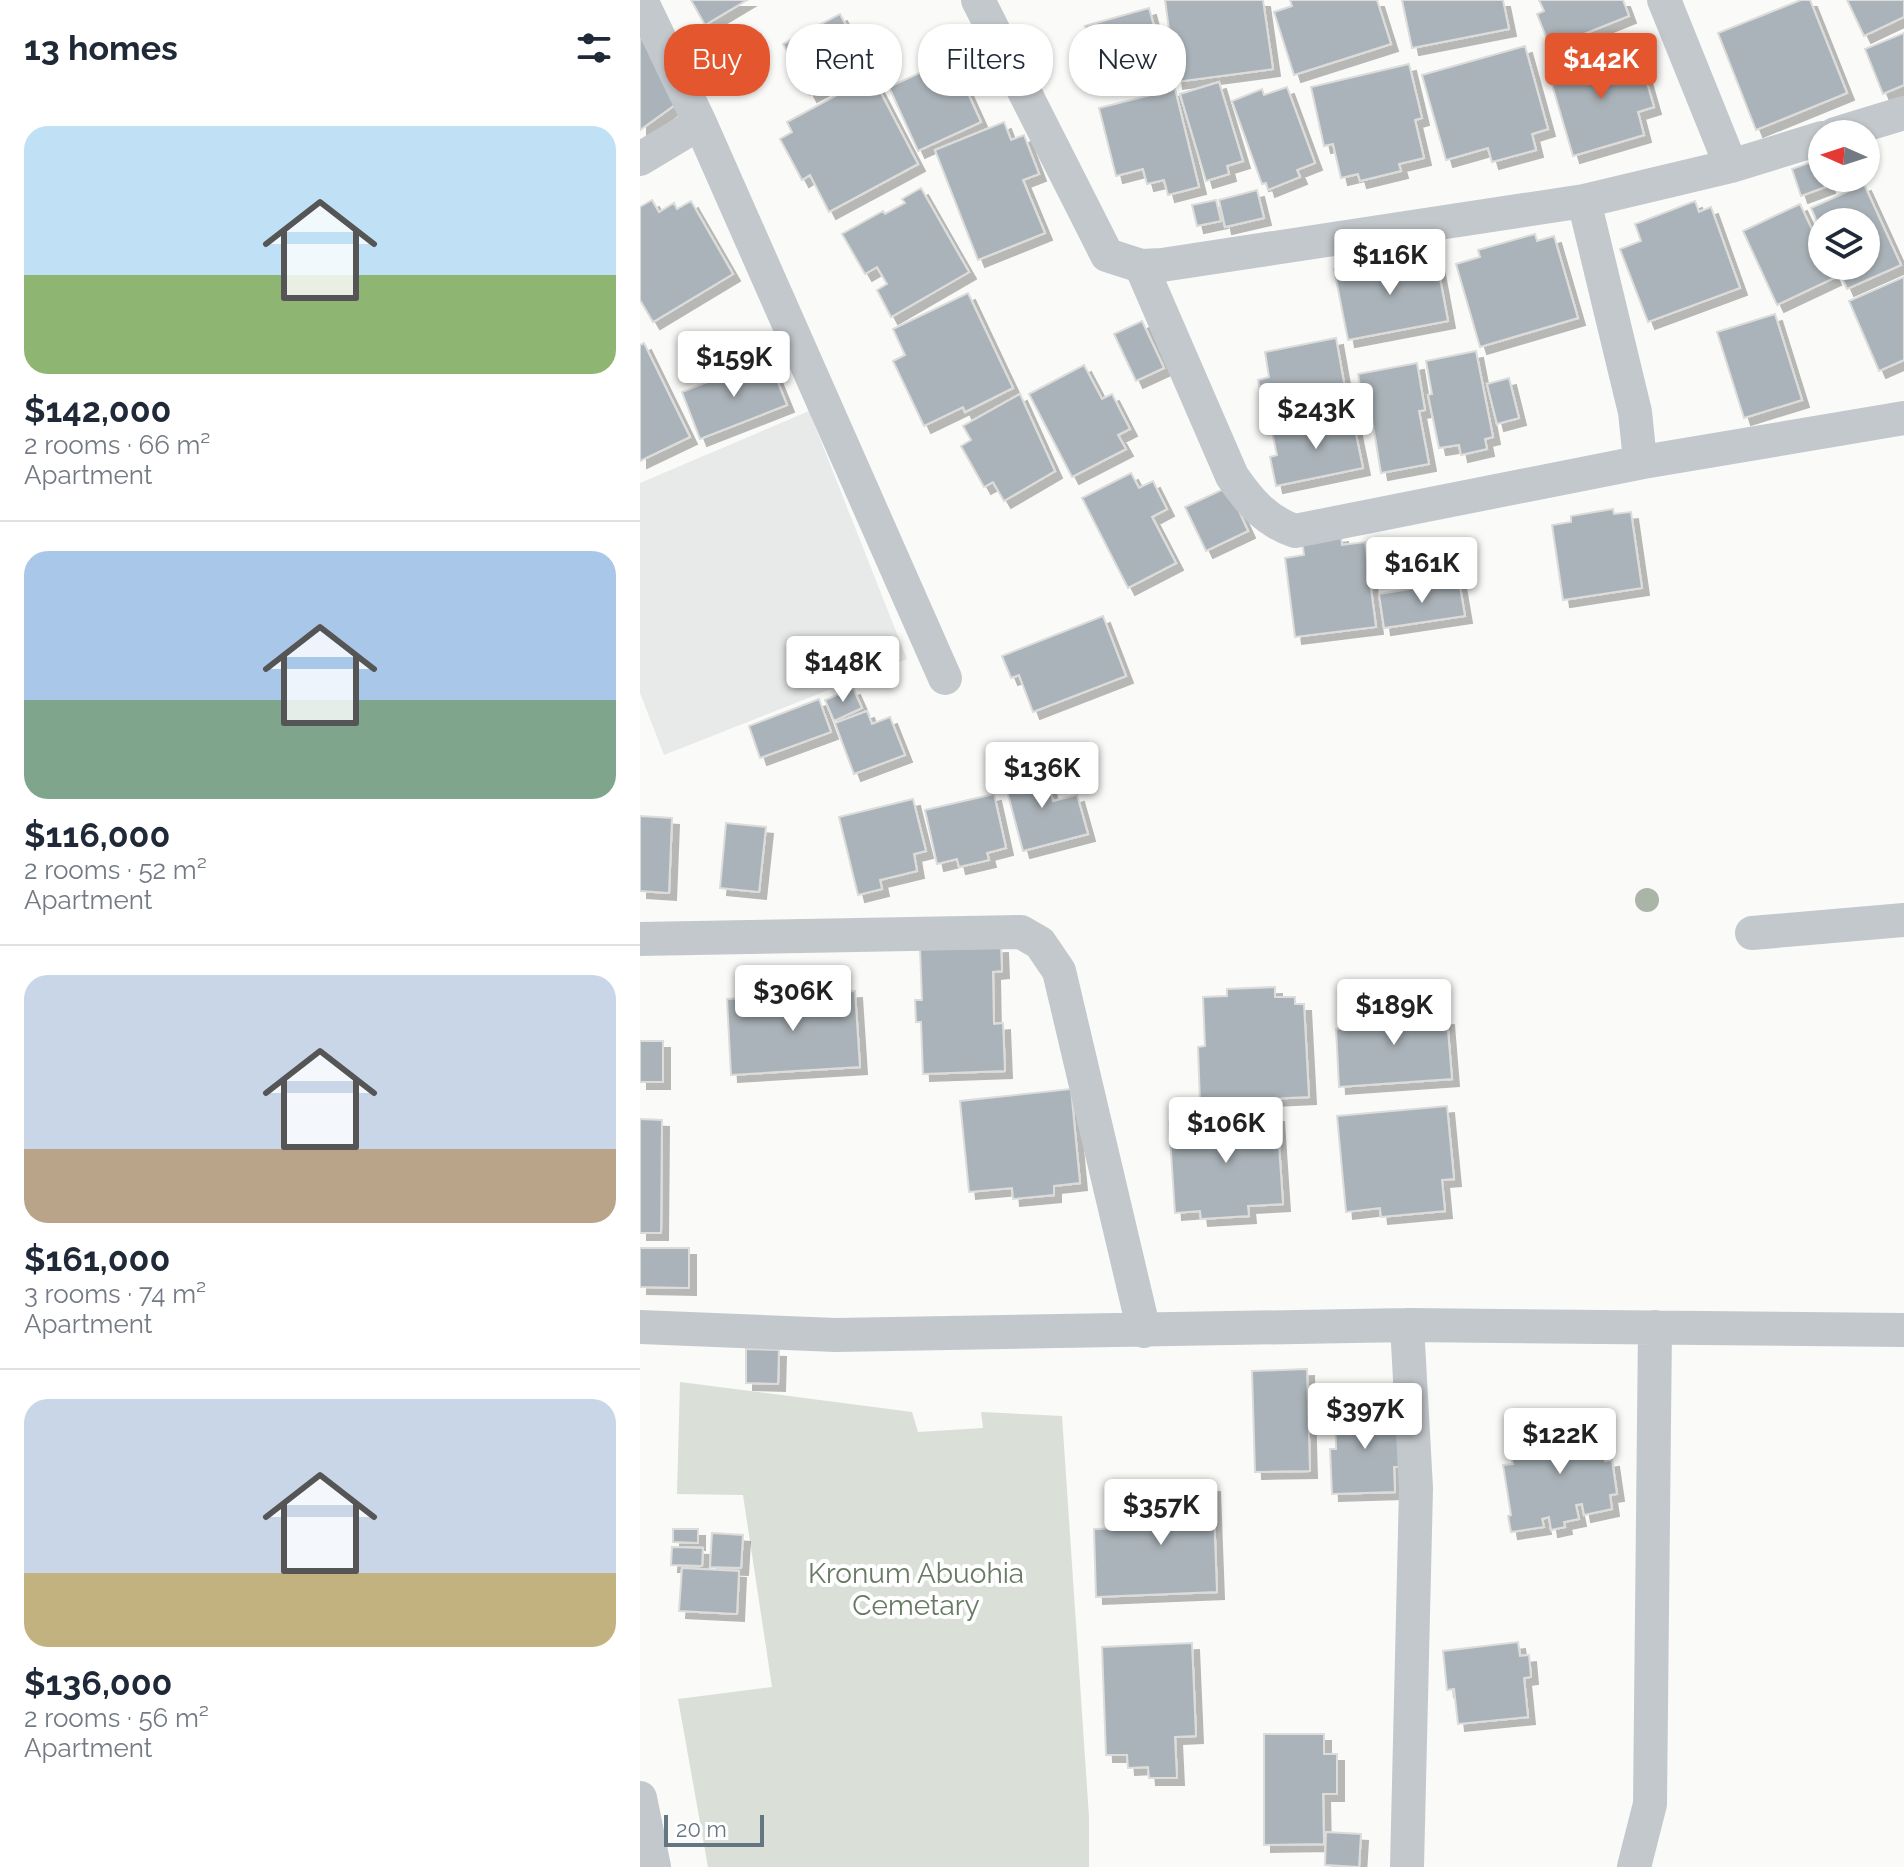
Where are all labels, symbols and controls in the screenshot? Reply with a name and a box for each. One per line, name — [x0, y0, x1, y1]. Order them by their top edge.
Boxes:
chip: Buy — [664, 24, 770, 96]
chip: Rent — [786, 24, 902, 96]
chip: Filters — [918, 24, 1053, 96]
chip: New — [1069, 24, 1186, 96]
icon: filters — [572, 26, 616, 70]
text: 13 homes — [24, 28, 178, 68]
pin: $142K — [1545, 33, 1657, 101]
text: $142K — [1563, 44, 1639, 74]
north arrow — [1808, 120, 1880, 192]
map controls — [1808, 120, 1880, 280]
icon: home — [248, 178, 392, 322]
button: layers — [1808, 208, 1880, 280]
pin: $116K — [1334, 229, 1446, 297]
text: $116K — [1352, 240, 1428, 270]
pin: $159K — [678, 331, 790, 399]
text: $159K — [696, 342, 772, 372]
pin: $243K — [1260, 383, 1372, 451]
text: $142,000 — [24, 390, 171, 430]
text: $243K — [1277, 394, 1355, 424]
text: 2 rooms · 66 m² — [24, 430, 210, 460]
text: Apartment — [24, 460, 153, 490]
pin: $161K — [1366, 537, 1478, 605]
text: $161K — [1384, 548, 1460, 578]
icon: home — [248, 603, 392, 747]
pin: $148K — [787, 636, 899, 704]
text: $148K — [804, 647, 882, 677]
pin: $136K — [986, 742, 1098, 810]
text: $136K — [1003, 753, 1081, 783]
text: $116,000 — [24, 815, 170, 855]
text: 2 rooms · 52 m² — [24, 855, 207, 885]
text: Apartment — [24, 885, 153, 915]
pin: $306K — [737, 965, 849, 1033]
text: $306K — [753, 976, 833, 1006]
pin: $189K — [1338, 979, 1450, 1047]
text: $189K — [1355, 990, 1433, 1020]
icon: home — [248, 1027, 392, 1171]
pin: $106K — [1170, 1097, 1282, 1165]
text: $106K — [1187, 1108, 1265, 1138]
text: $161,000 — [24, 1239, 170, 1279]
text: 3 rooms · 74 m² — [24, 1279, 206, 1309]
text: Apartment — [24, 1309, 153, 1339]
pin: $397K — [1309, 1383, 1421, 1451]
text: $397K — [1326, 1394, 1404, 1424]
pin: $122K — [1504, 1408, 1616, 1476]
text: $122K — [1522, 1419, 1598, 1449]
icon: home — [248, 1451, 392, 1595]
pin: $357K — [1105, 1479, 1217, 1547]
text: $357K — [1122, 1490, 1200, 1520]
park label: Kronum Abuohia Cemetary — [808, 1557, 1024, 1622]
text: $136,000 — [24, 1663, 172, 1703]
text: 2 rooms · 56 m² — [24, 1703, 209, 1733]
text: Apartment — [24, 1733, 153, 1763]
scale bar — [664, 1811, 764, 1847]
text: 20 m — [676, 1816, 727, 1842]

